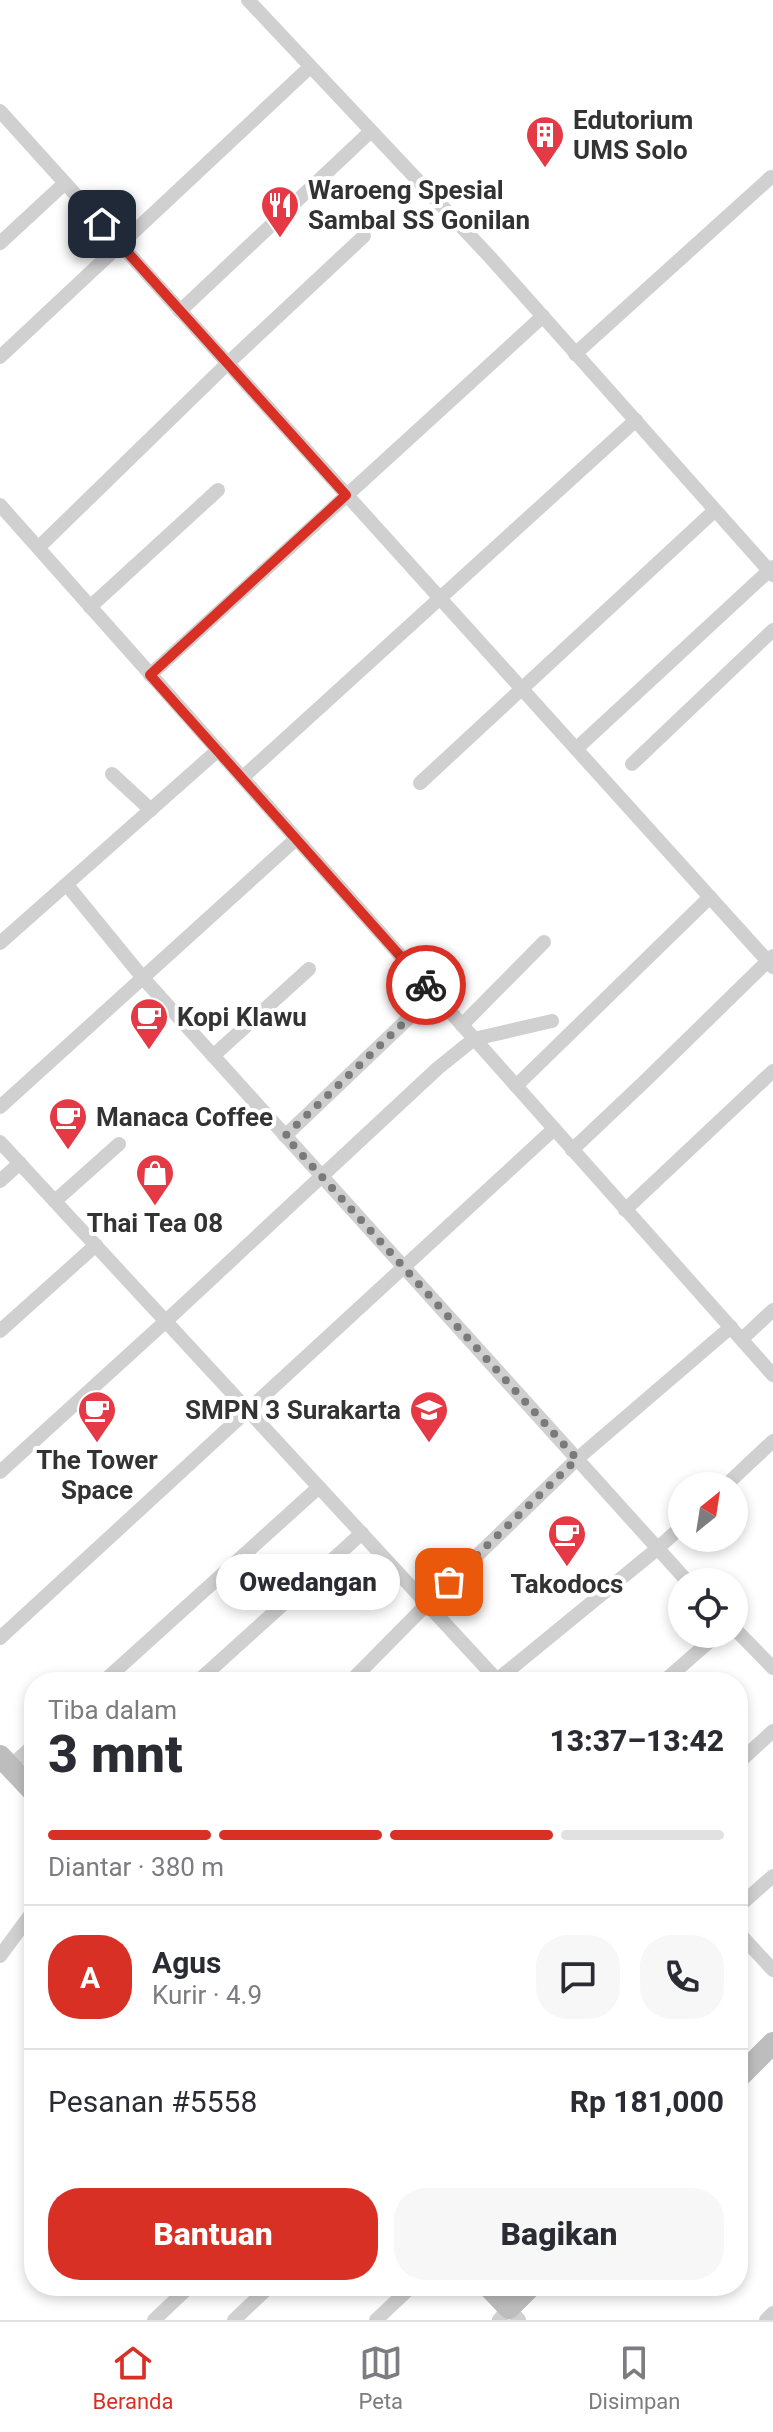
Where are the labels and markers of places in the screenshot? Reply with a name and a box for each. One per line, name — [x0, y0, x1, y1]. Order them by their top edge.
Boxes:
place label: Edutorium UMS Solo — [573, 105, 693, 165]
building icon: Edutorium UMS Solo — [524, 114, 566, 169]
place label: Waroeng Spesial Sambal SS Gonilan — [308, 175, 530, 235]
restaurant icon: Waroeng Spesial Sambal SS Gonilan — [259, 184, 301, 239]
pin — [68, 190, 136, 258]
cafe icon: Kopi Klawu — [128, 996, 170, 1051]
place label: Kopi Klawu — [177, 1002, 307, 1032]
cafe icon: Manaca Coffee — [47, 1096, 89, 1151]
place label: Manaca Coffee — [96, 1102, 273, 1132]
shop icon: Thai Tea 08 — [134, 1152, 176, 1207]
place label: Thai Tea 08 — [87, 1208, 223, 1238]
cafe icon: The Tower Space — [76, 1389, 118, 1444]
school or university icon: SMPN 3 Surakarta — [408, 1389, 450, 1444]
place label: SMPN 3 Surakarta — [185, 1395, 401, 1425]
place label: The Tower Space — [36, 1445, 158, 1505]
cafe icon: Takodocs — [546, 1513, 588, 1568]
pin — [415, 1548, 483, 1616]
callout: Owedangan — [217, 1554, 401, 1610]
place label: Takodocs — [511, 1569, 623, 1599]

